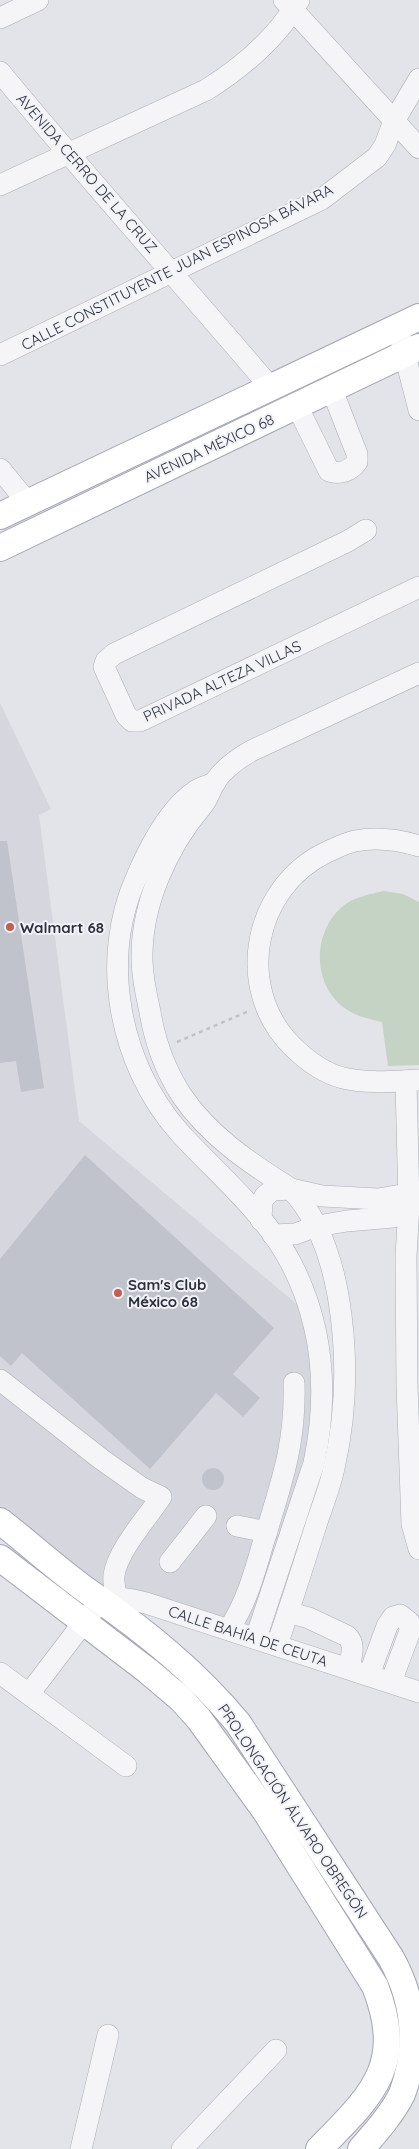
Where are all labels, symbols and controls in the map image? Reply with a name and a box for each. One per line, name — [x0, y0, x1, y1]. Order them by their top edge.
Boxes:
street label: AVENIDA CERRO DE LA CRUZ — [13, 89, 161, 257]
street label: CALLE CONSTITUYENTE JUAN ESPINOSA BÁVARA — [18, 180, 336, 354]
street label: AVENIDA MÉXICO 68 — [141, 410, 277, 486]
street label: PRIVADA ALTEZA VILLAS — [140, 636, 304, 726]
place label: Walmart 68 — [20, 918, 104, 937]
marker: Walmart 68 — [4, 921, 16, 933]
place label: Sam's Club México 68 — [128, 1275, 206, 1311]
marker: Sam's Club México 68 — [112, 1287, 124, 1299]
street label: CALLE BAHÍA DE CEUTA — [166, 1601, 330, 1671]
street label: PROLONGACIÓN ÁLVARO OBREGÓN — [214, 1700, 372, 1922]

